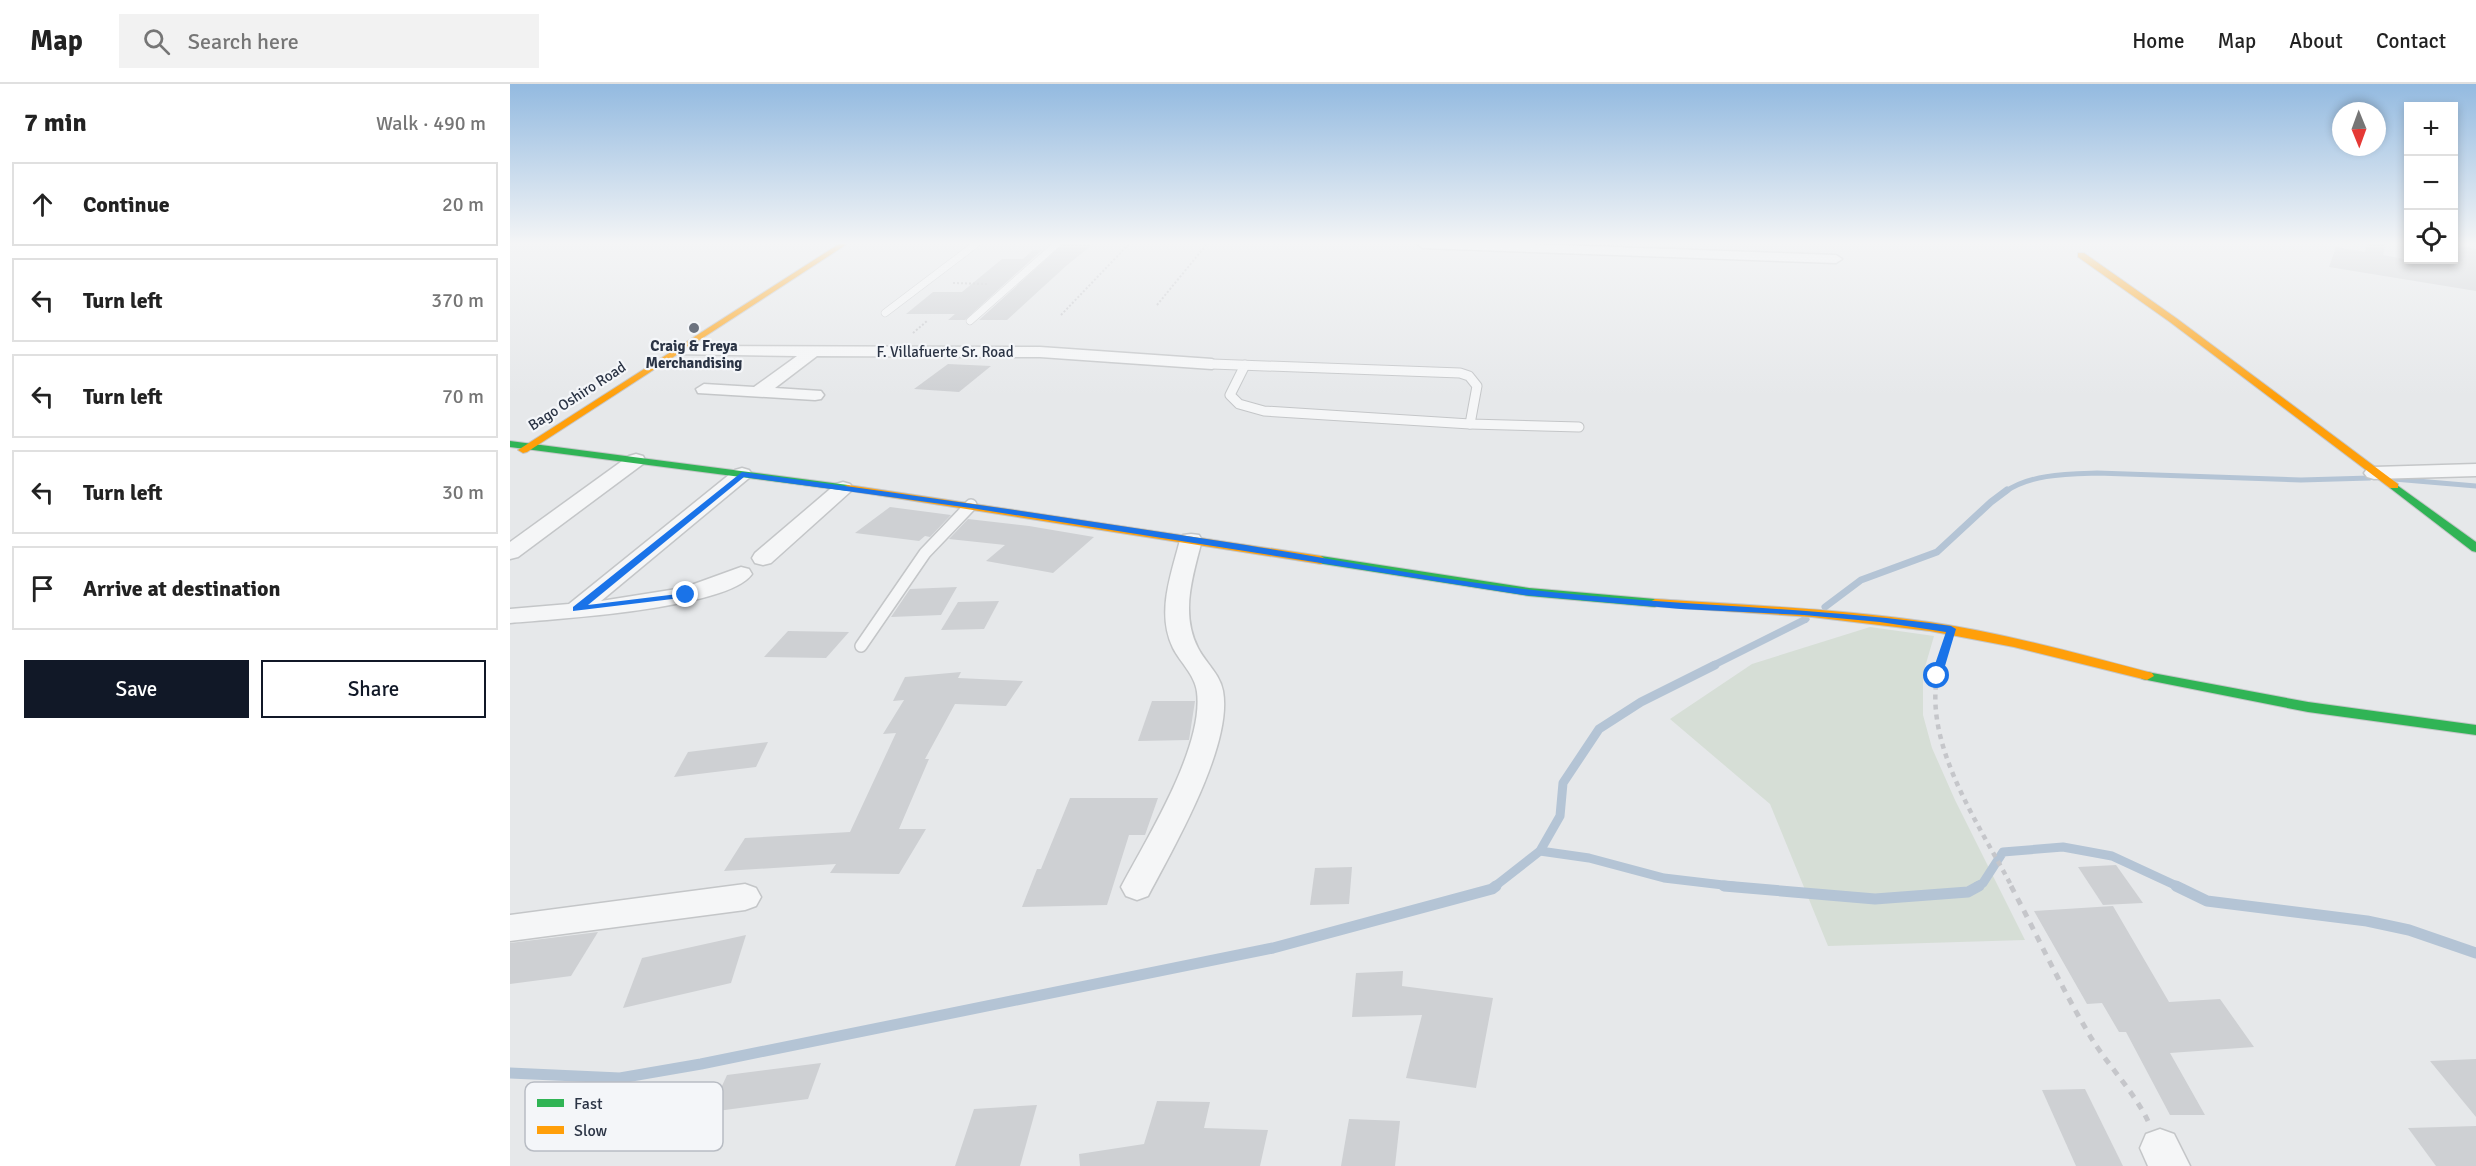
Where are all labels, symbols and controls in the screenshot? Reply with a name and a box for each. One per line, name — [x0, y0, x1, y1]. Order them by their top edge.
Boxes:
search box — [119, 14, 539, 68]
text: Map — [30, 24, 83, 58]
icon: search — [140, 25, 173, 58]
text: Search here — [188, 28, 299, 55]
text: Home — [2132, 28, 2185, 54]
text: Map — [2218, 28, 2256, 54]
text: About — [2289, 28, 2343, 54]
text: Contact — [2376, 28, 2446, 54]
north arrow — [2332, 102, 2386, 156]
map controls — [2404, 102, 2458, 264]
button: + — [2404, 102, 2458, 156]
text: 7 min — [24, 107, 87, 139]
text: Walk · 490 m — [376, 111, 486, 136]
button: − — [2404, 156, 2458, 210]
icon: ahead — [26, 188, 59, 221]
text: Continue — [83, 191, 170, 218]
text: 20 m — [442, 192, 484, 217]
button: locate — [2404, 210, 2458, 264]
icon: left — [26, 284, 59, 317]
text: Turn left — [83, 287, 163, 314]
text: 370 m — [431, 288, 484, 313]
marker: Craig & Freya Merchandising — [687, 321, 701, 335]
place label: Craig & Freya Merchandising — [646, 337, 742, 372]
street label: F. Villafuerte Sr. Road — [876, 343, 1014, 361]
street label: Bago Oshiro Road — [525, 358, 629, 434]
icon: left — [26, 380, 59, 413]
text: Turn left — [83, 383, 163, 410]
text: 70 m — [442, 384, 484, 409]
icon: left — [26, 476, 59, 509]
text: Turn left — [83, 479, 163, 506]
text: 30 m — [442, 480, 484, 505]
icon: arrive — [26, 572, 59, 605]
text: Arrive at destination — [83, 575, 280, 602]
route end — [672, 581, 698, 607]
button: Save — [24, 660, 249, 718]
button: Share — [261, 660, 486, 718]
route start — [1923, 662, 1949, 688]
legend — [525, 1082, 723, 1151]
text: Fast — [574, 1094, 603, 1114]
text: Slow — [574, 1121, 608, 1141]

